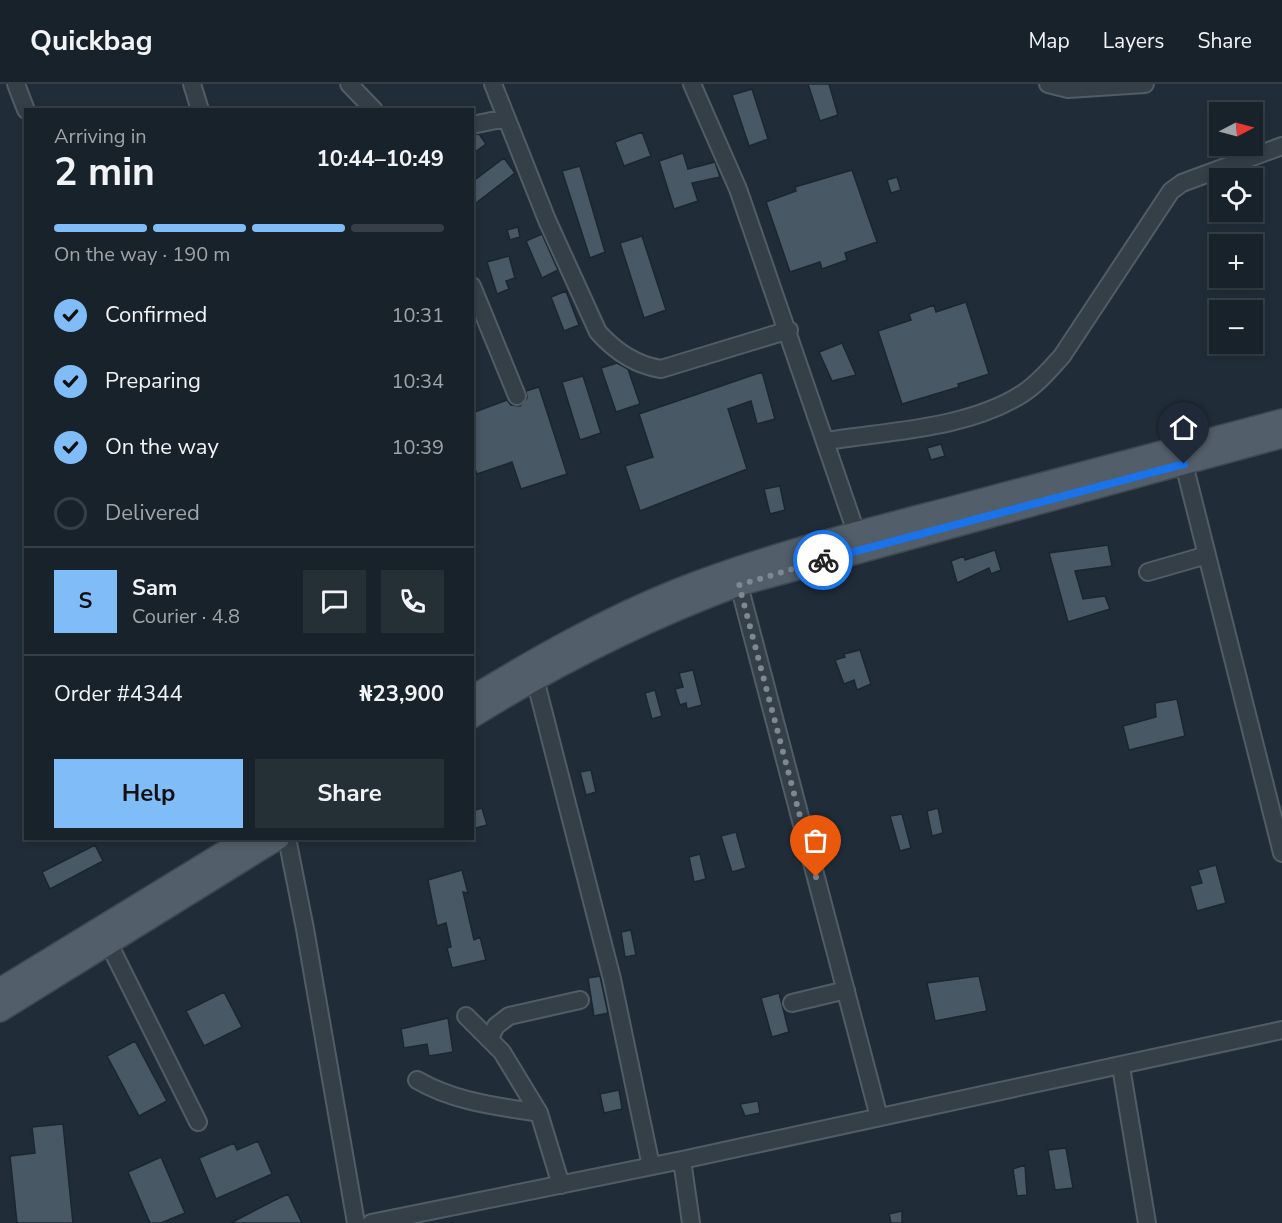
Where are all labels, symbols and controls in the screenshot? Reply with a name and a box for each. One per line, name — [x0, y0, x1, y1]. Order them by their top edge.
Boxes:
text: Quickbag — [30, 22, 153, 60]
text: Map — [1028, 27, 1070, 55]
text: Layers — [1103, 27, 1164, 55]
text: Share — [1197, 27, 1252, 55]
north arrow — [1209, 102, 1263, 156]
map controls — [1209, 102, 1263, 354]
text: Arriving in — [54, 123, 147, 150]
text: 10:44–10:49 — [316, 144, 444, 174]
text: 2 min — [54, 146, 155, 199]
button: locate — [1209, 168, 1263, 222]
button: + — [1209, 234, 1263, 288]
text: On the way · 190 m — [54, 241, 230, 268]
icon: check — [54, 299, 87, 332]
text: Confirmed — [105, 300, 207, 330]
button: − — [1209, 300, 1263, 354]
text: 10:31 — [391, 302, 444, 329]
icon: check — [54, 365, 87, 398]
text: Preparing — [105, 366, 201, 396]
text: 10:34 — [391, 368, 444, 395]
pin — [1158, 402, 1209, 464]
icon: home — [1167, 411, 1200, 444]
icon: check — [54, 431, 87, 464]
text: On the way — [105, 432, 219, 462]
text: 10:39 — [391, 434, 444, 461]
text: Delivered — [105, 498, 200, 528]
courier — [793, 530, 853, 590]
icon: bike — [807, 544, 840, 577]
button: chat — [303, 570, 366, 633]
button: phone — [381, 570, 444, 633]
text: Sam — [132, 573, 177, 603]
text: S — [79, 586, 92, 616]
text: Courier · 4.8 — [132, 603, 240, 630]
text: Order #4344 — [54, 679, 183, 709]
text: ₦23,900 — [359, 679, 444, 709]
button: Help — [54, 759, 243, 828]
button: Share — [255, 759, 444, 828]
pin — [790, 815, 841, 877]
icon: bag — [799, 824, 832, 857]

